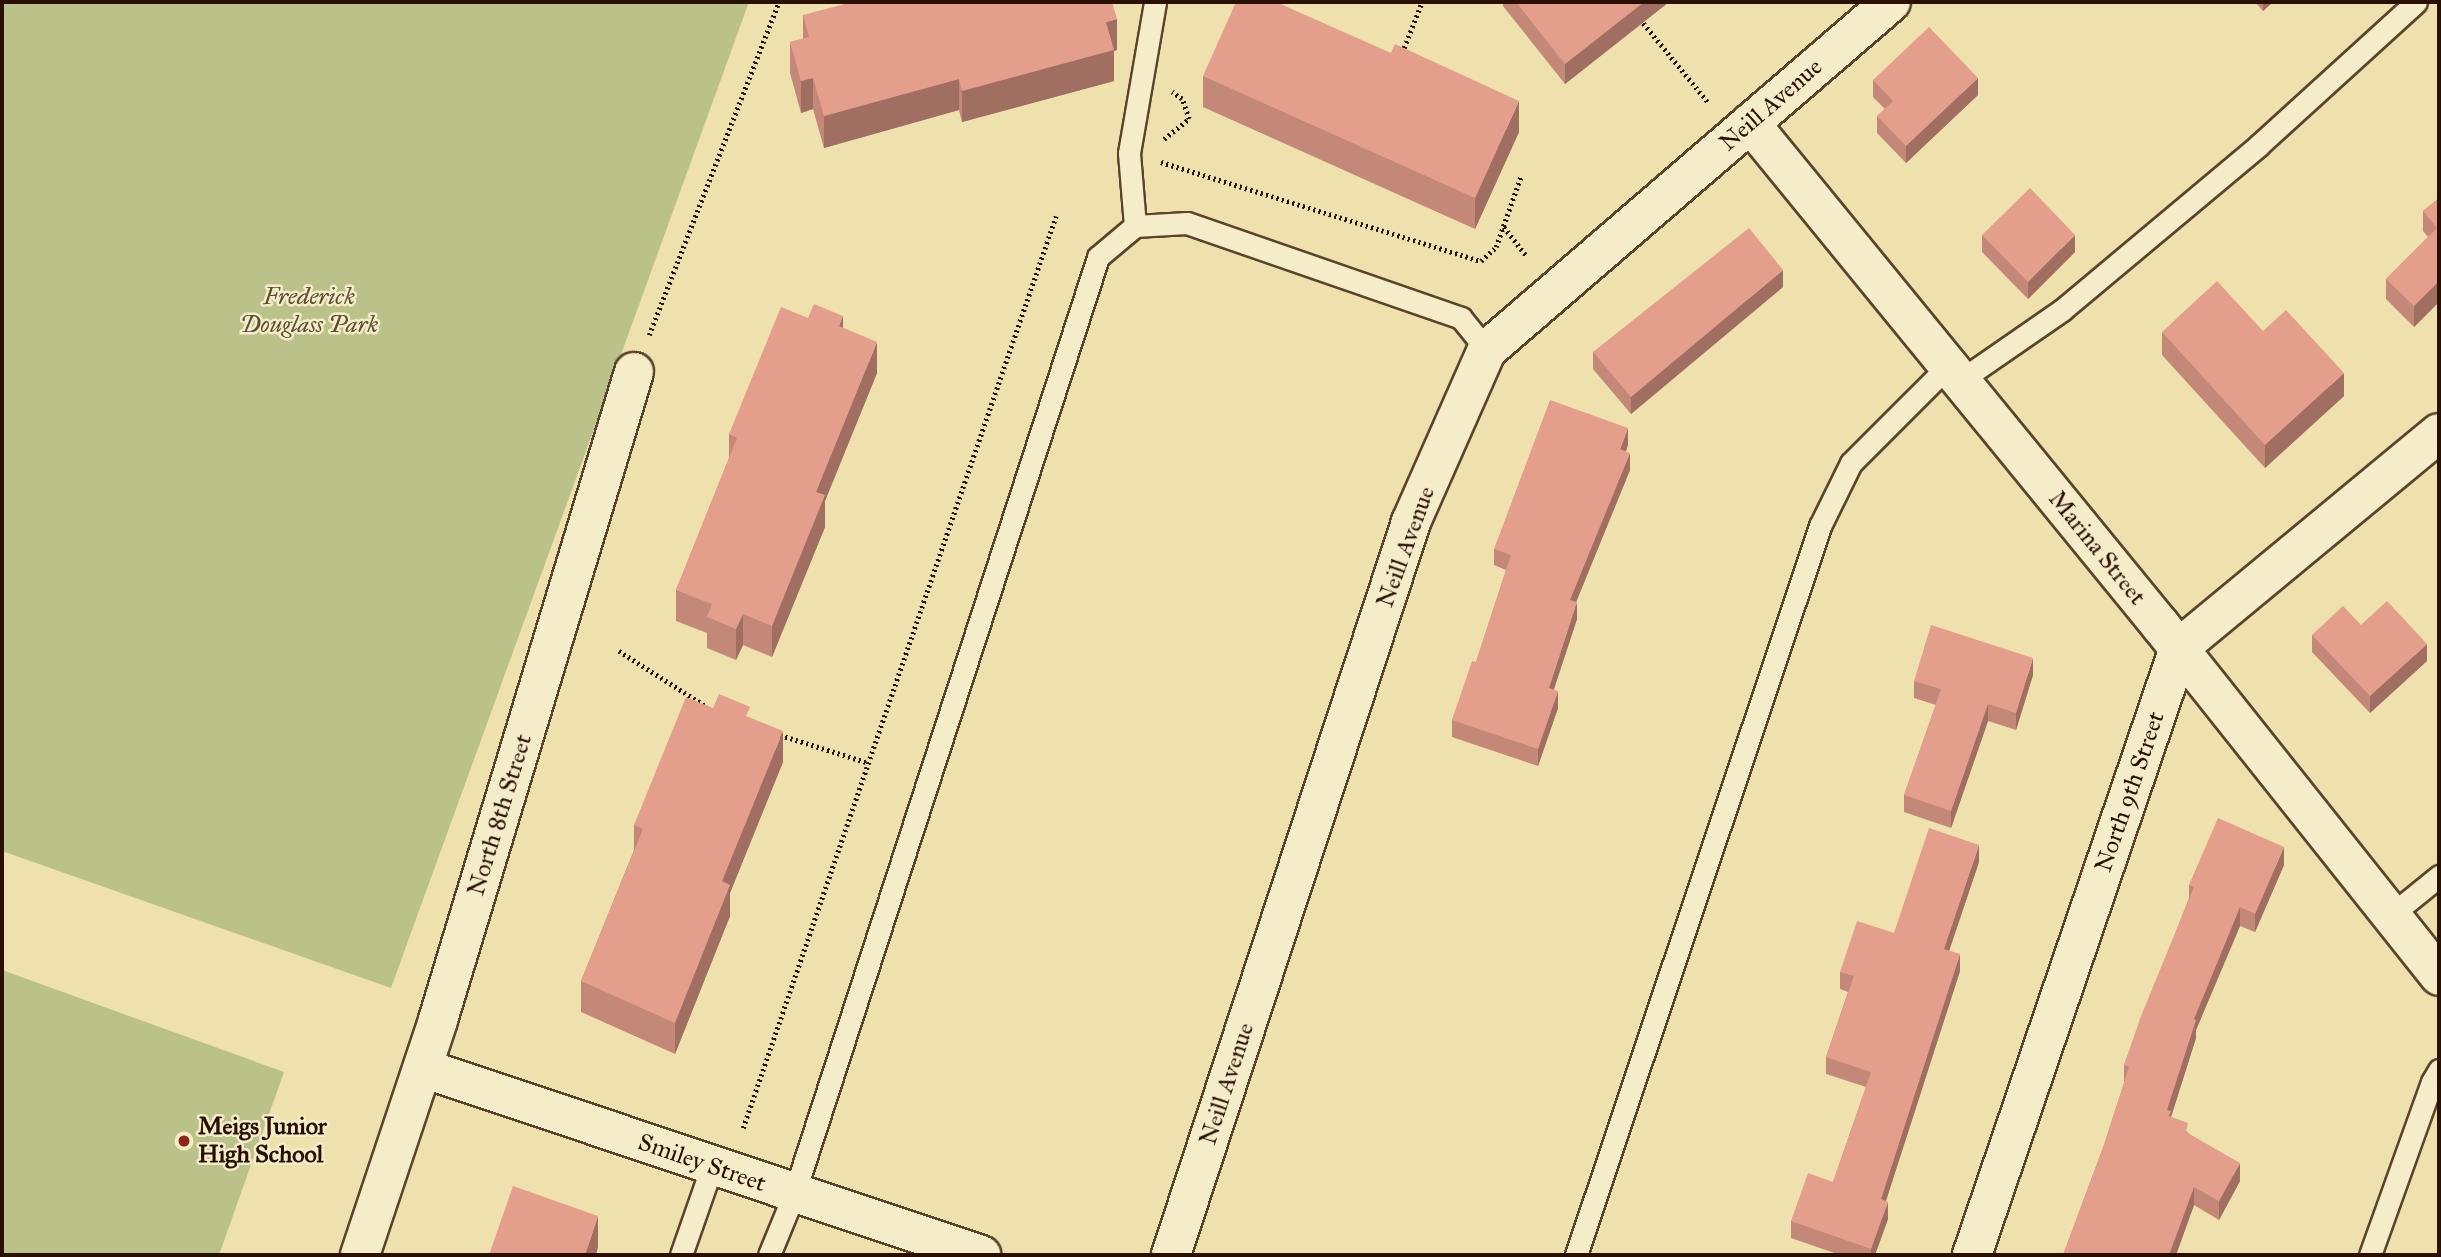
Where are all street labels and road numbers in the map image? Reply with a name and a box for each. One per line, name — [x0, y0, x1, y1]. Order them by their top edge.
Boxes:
street label: Neill Avenue — [1714, 53, 1828, 157]
street label: Neill Avenue — [1371, 483, 1441, 611]
street label: Marina Street — [2042, 485, 2152, 611]
street label: North 9th Street — [2089, 708, 2171, 876]
street label: North 8th Street — [462, 731, 538, 899]
street label: Neill Avenue — [1194, 1019, 1260, 1149]
street label: Smiley Street — [634, 1128, 770, 1198]

